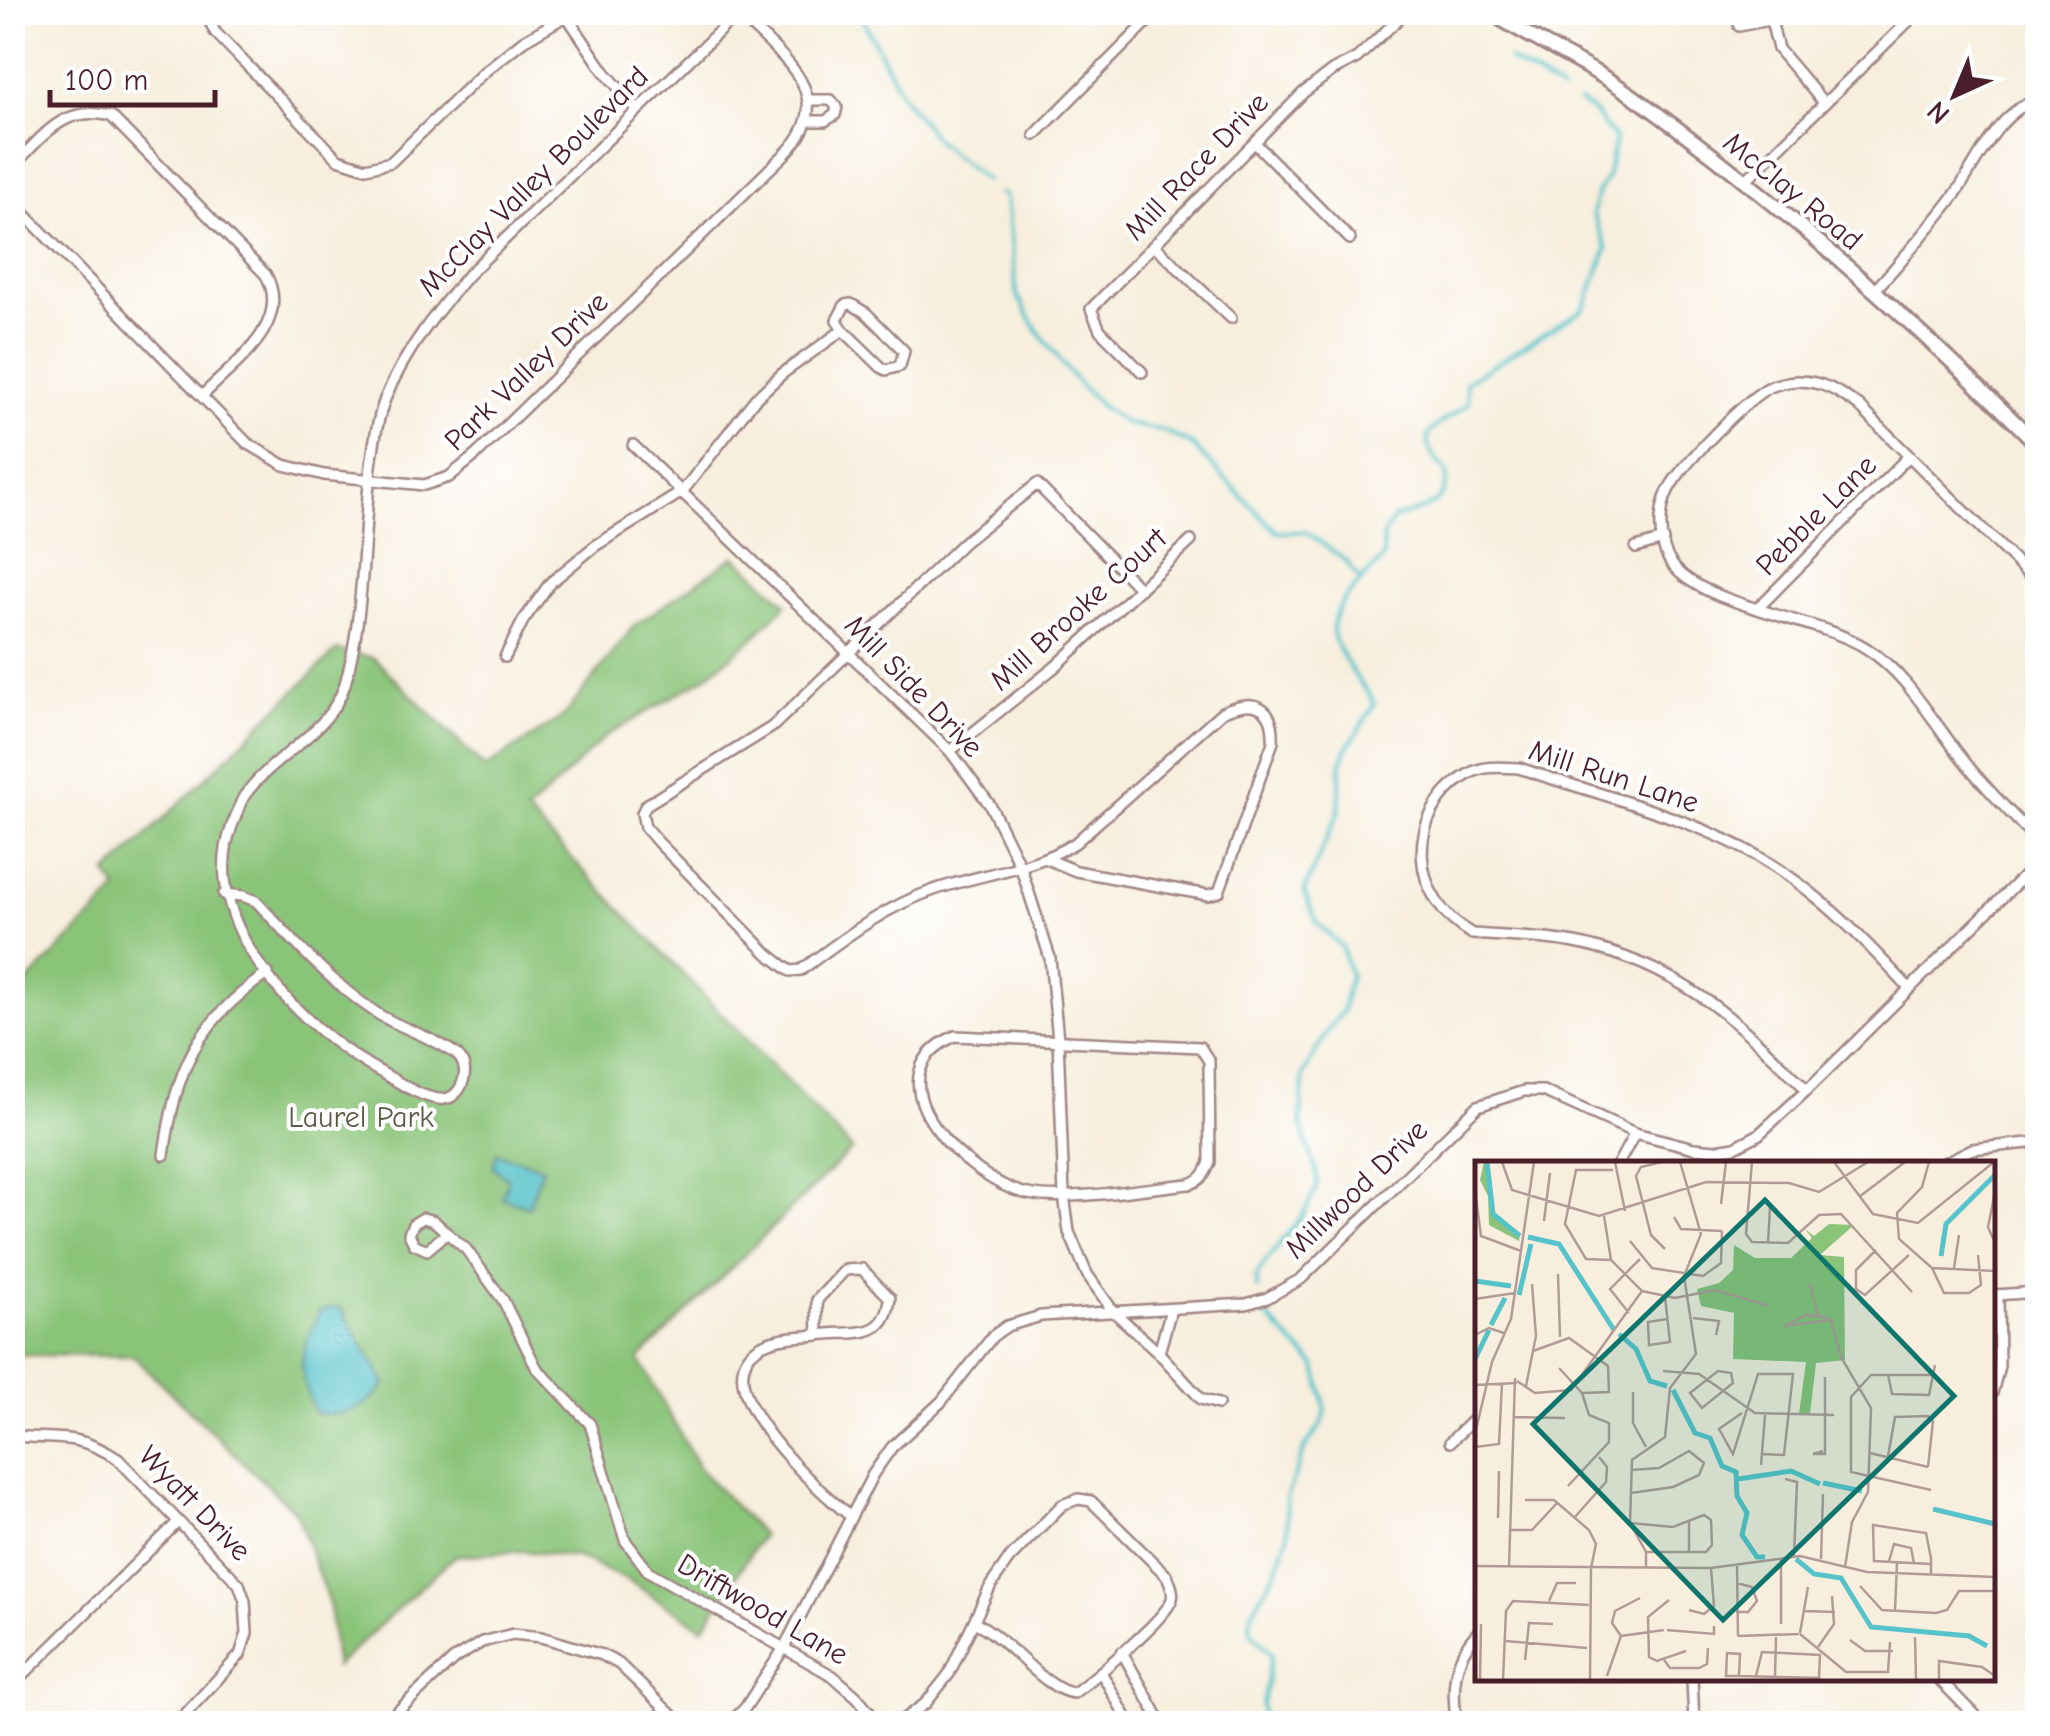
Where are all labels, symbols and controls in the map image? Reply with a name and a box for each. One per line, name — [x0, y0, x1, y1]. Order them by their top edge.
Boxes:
scale bar — [50, 45, 215, 107]
north arrow — [1905, 45, 2005, 145]
street label: McClay Valley Boulevard — [411, 59, 656, 304]
text: 100 m — [65, 63, 148, 98]
street label: Mill Race Drive — [1117, 85, 1276, 248]
text: N — [1921, 94, 1956, 130]
street label: McClay Road — [1716, 125, 1869, 258]
street label: Park Valley Drive — [437, 285, 615, 458]
street label: Pebble Lane — [1749, 448, 1884, 583]
street label: Mill Brooke Court — [983, 520, 1175, 698]
street label: Mill Side Drive — [837, 608, 990, 765]
street label: Mill Run Lane — [1524, 733, 1703, 820]
park label: Laurel Park — [288, 1100, 434, 1135]
street label: Millwood Drive — [1278, 1113, 1435, 1266]
inset map — [1475, 1161, 1995, 1681]
street label: Wyatt Drive — [131, 1439, 258, 1568]
street label: Driftwood Lane — [671, 1546, 854, 1672]

